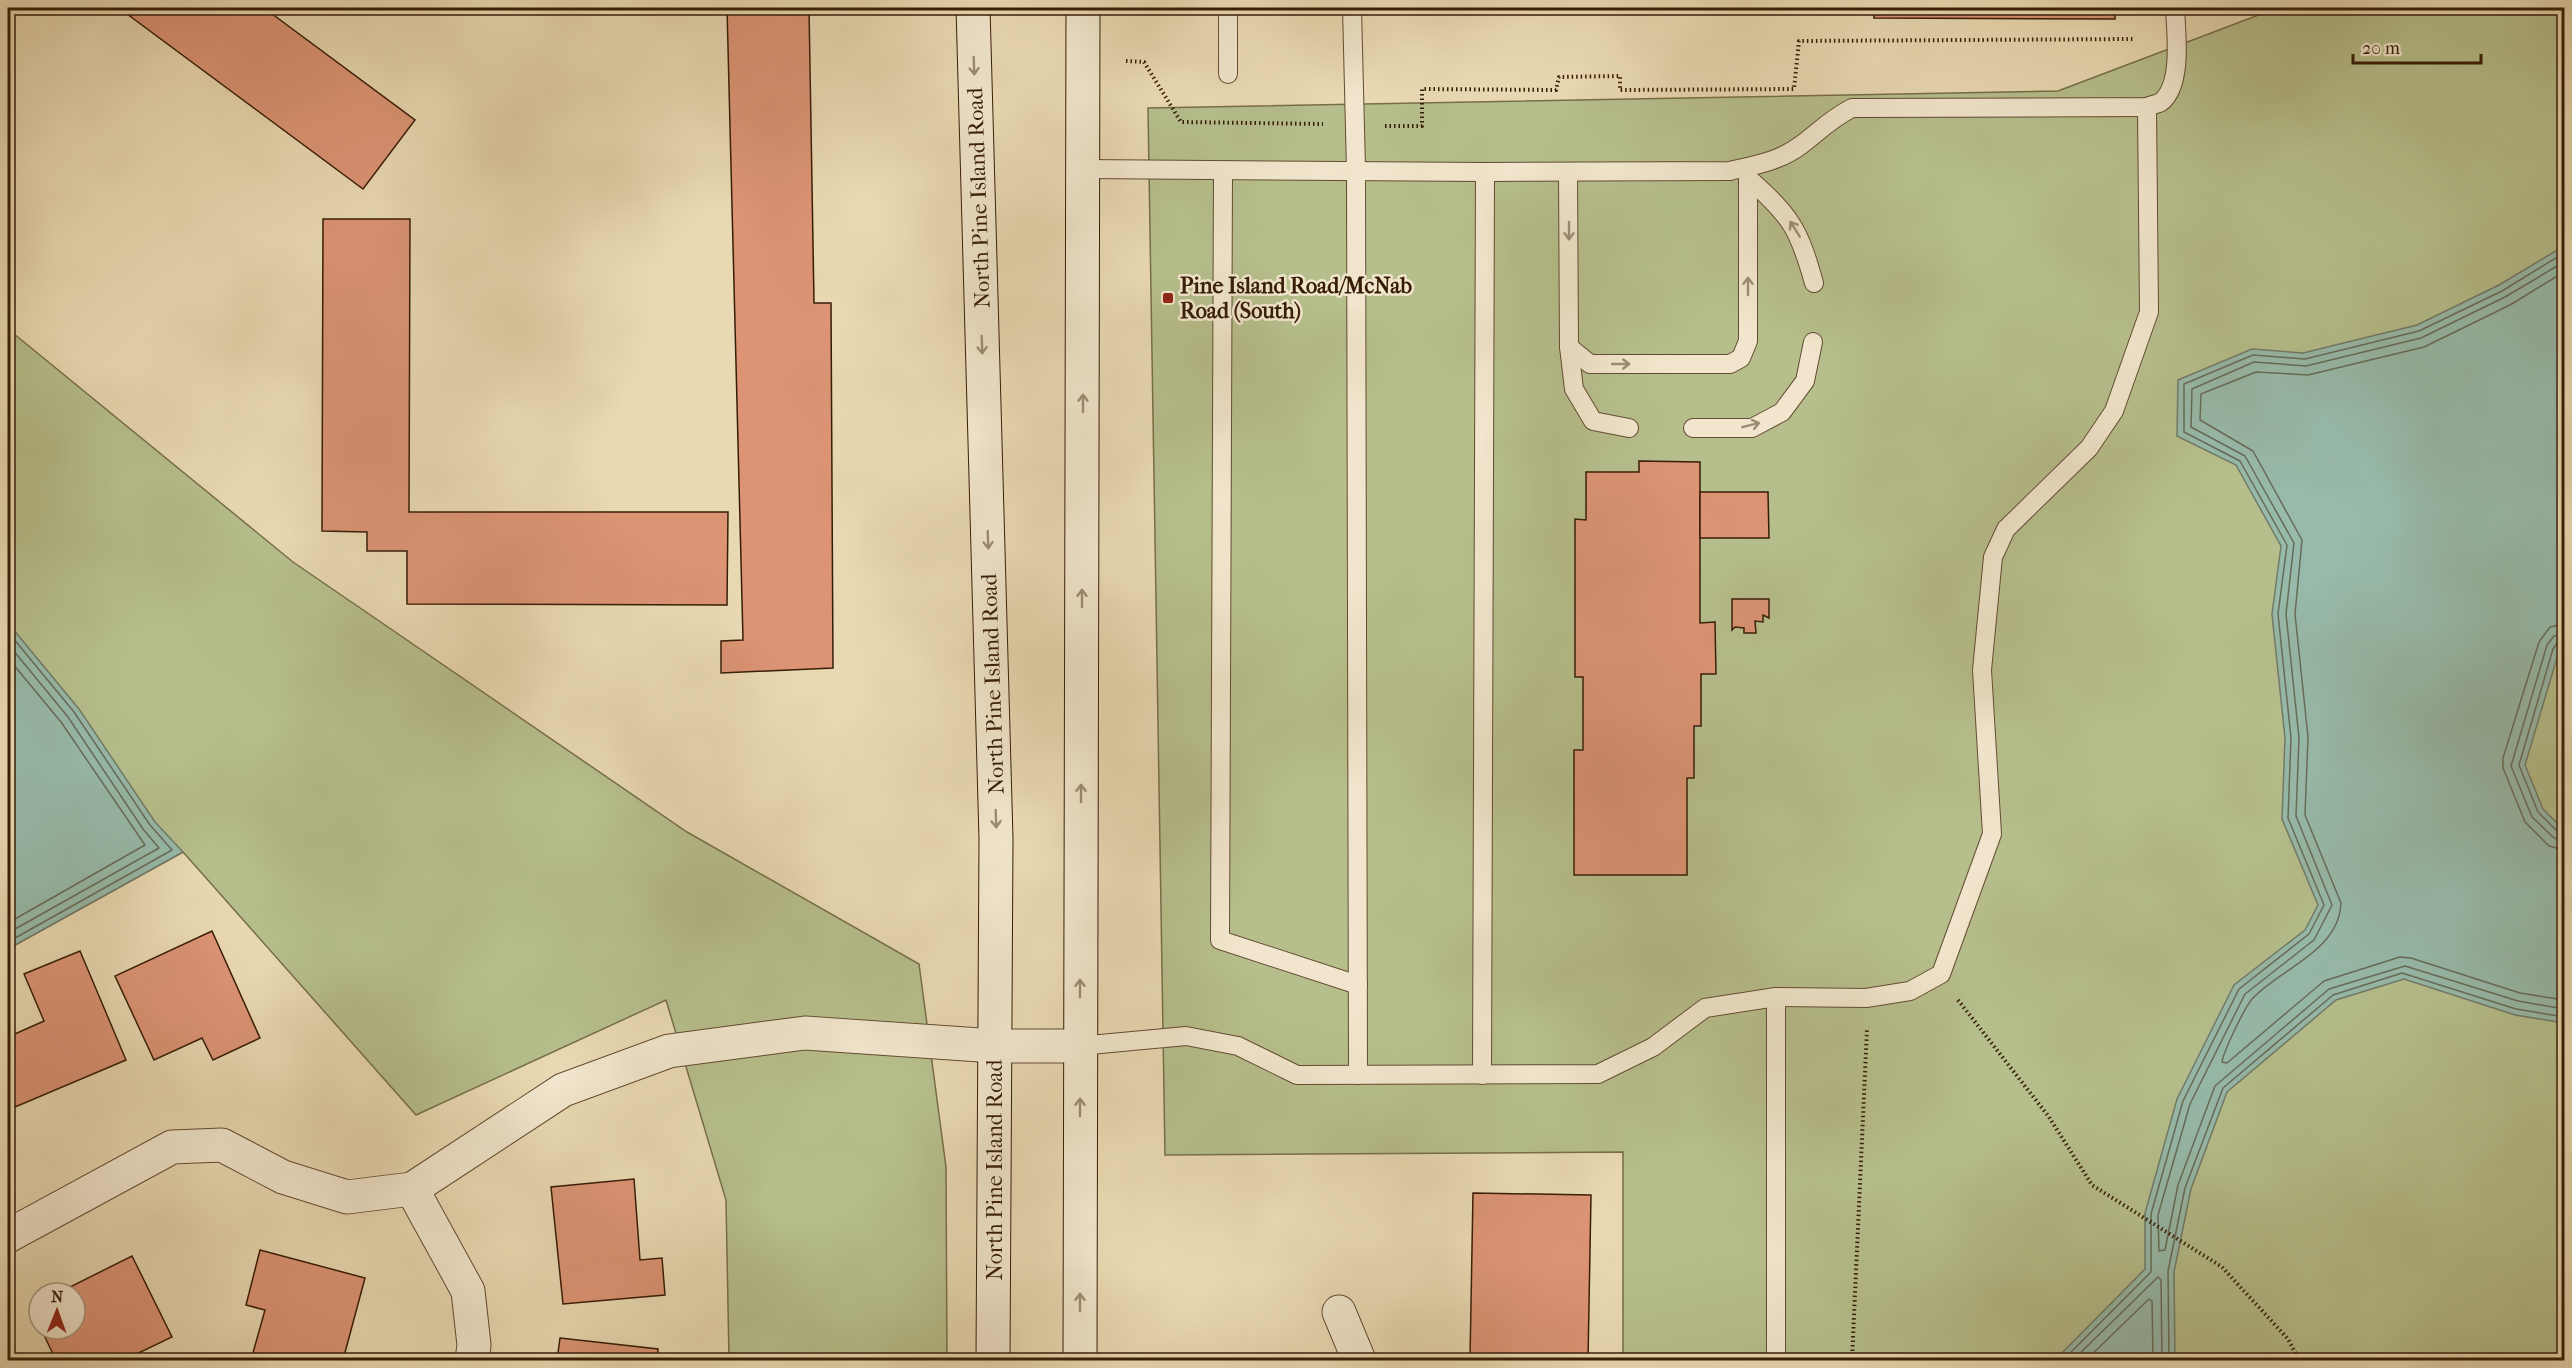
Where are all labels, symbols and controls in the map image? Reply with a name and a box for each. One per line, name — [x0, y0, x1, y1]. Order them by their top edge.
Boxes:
scale bar — [2353, 27, 2480, 65]
text: 20 m — [2362, 38, 2400, 59]
one-way arrow — [969, 55, 980, 75]
street label: North Pine Island Road — [962, 86, 996, 309]
one-way arrow — [1563, 220, 1575, 240]
one-way arrow — [1788, 221, 1800, 238]
place label: Pine Island Road/McNab Road (South) — [1180, 273, 1412, 324]
one-way arrow — [1742, 276, 1754, 296]
marker: Pine Island Road/McNab Road (South) — [1161, 291, 1175, 305]
one-way arrow — [977, 334, 988, 354]
one-way arrow — [1611, 358, 1631, 370]
one-way arrow — [1077, 394, 1089, 414]
one-way arrow — [1741, 419, 1760, 431]
one-way arrow — [982, 529, 993, 549]
street label: North Pine Island Road — [976, 572, 1010, 795]
one-way arrow — [1076, 588, 1088, 608]
one-way arrow — [1075, 783, 1087, 803]
one-way arrow — [990, 808, 1001, 828]
one-way arrow — [1074, 978, 1086, 998]
street label: North Pine Island Road — [982, 1059, 1008, 1280]
one-way arrow — [1074, 1098, 1086, 1118]
north arrow — [27, 1281, 87, 1341]
text: N — [51, 1287, 64, 1306]
one-way arrow — [1074, 1293, 1086, 1313]

